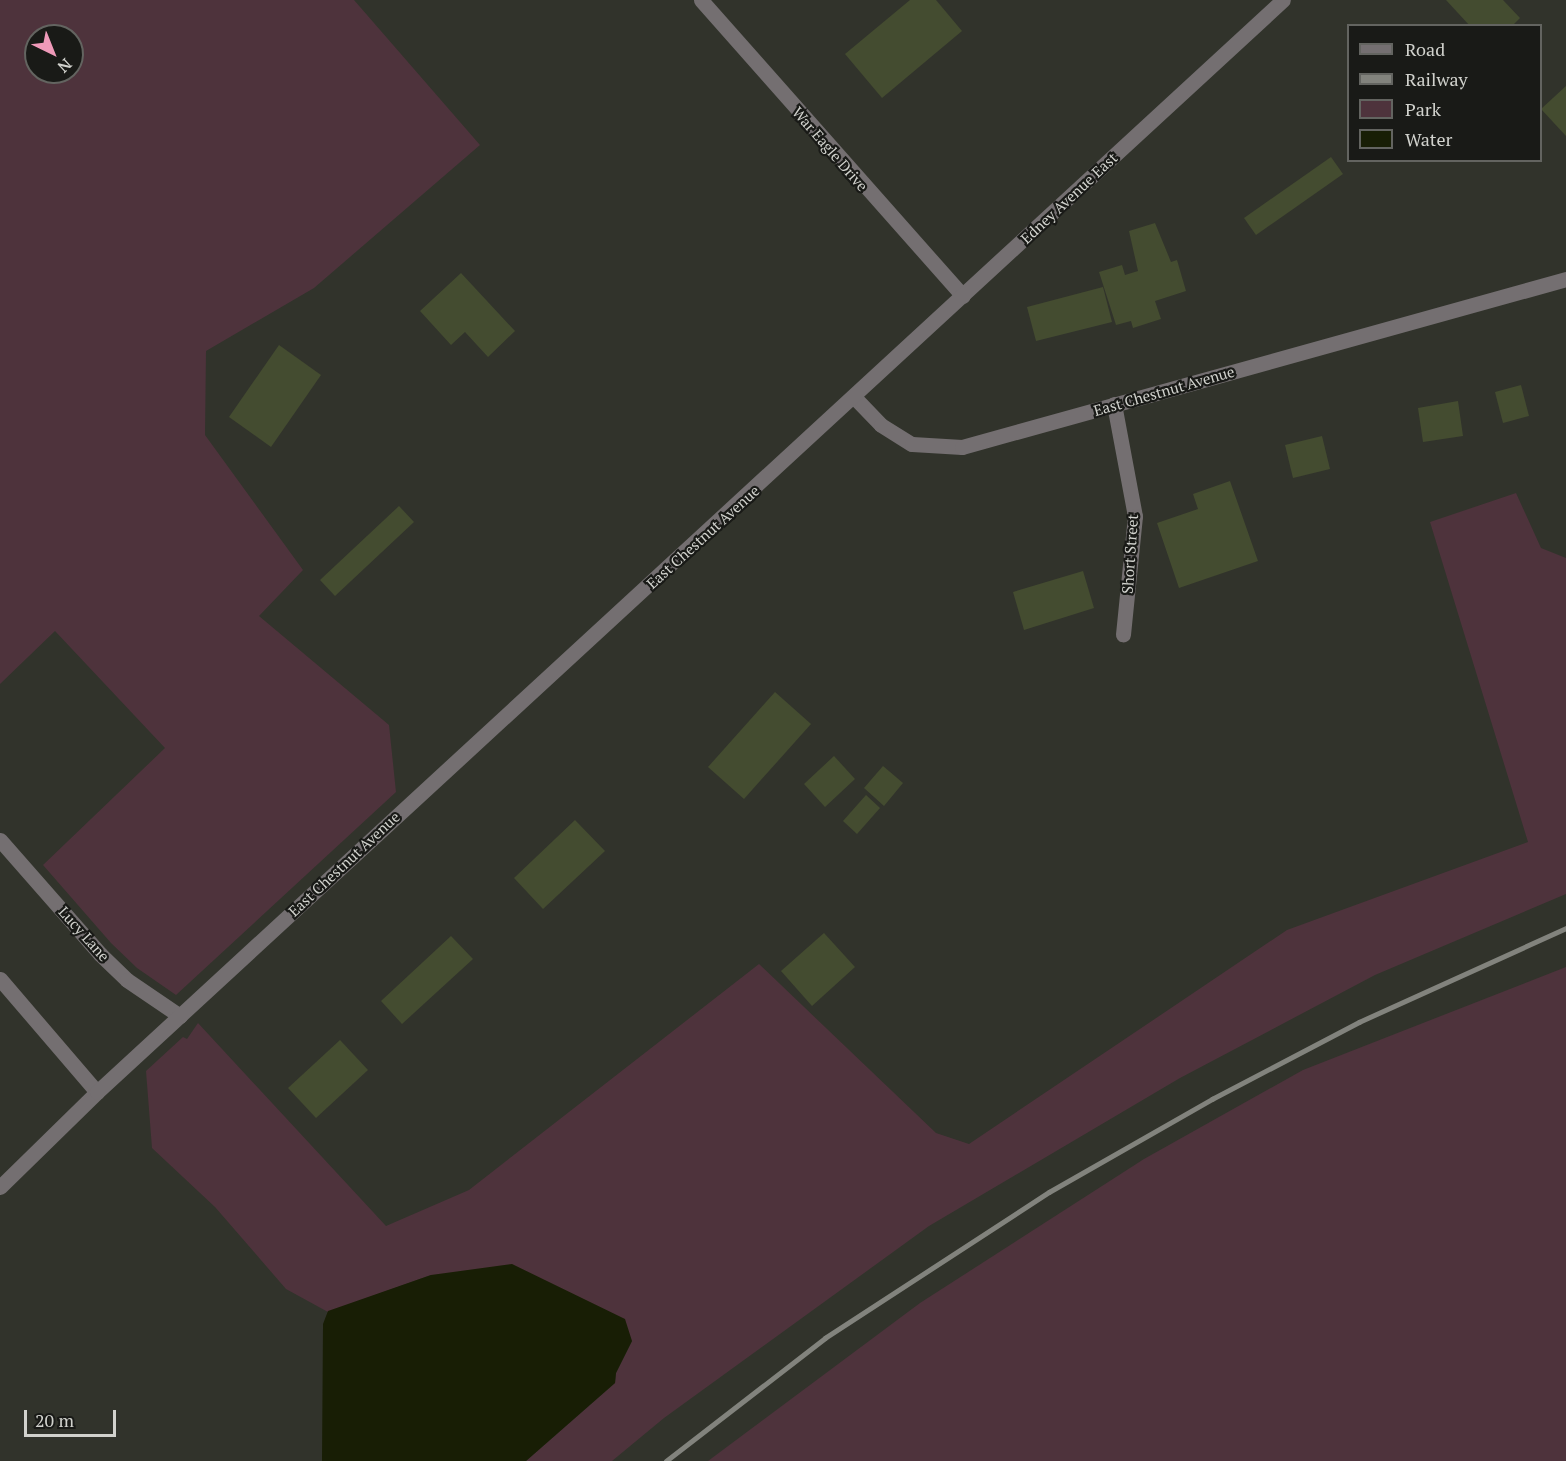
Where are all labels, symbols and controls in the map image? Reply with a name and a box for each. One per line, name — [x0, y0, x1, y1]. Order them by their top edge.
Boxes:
north arrow — [24, 24, 84, 84]
legend — [1347, 24, 1542, 162]
text: Road — [1405, 37, 1445, 61]
text: N — [53, 54, 77, 78]
text: Railway — [1405, 67, 1468, 91]
text: Park — [1405, 97, 1441, 121]
street label: War Eagle Drive — [789, 103, 871, 195]
text: Water — [1405, 127, 1452, 151]
street label: Edney Avenue East — [1017, 149, 1121, 247]
street label: East Chestnut Avenue — [1091, 362, 1237, 420]
street label: East Chestnut Avenue — [643, 481, 763, 593]
street label: Short Street — [1118, 513, 1142, 595]
street label: East Chestnut Avenue — [285, 808, 403, 920]
street label: Lucy Lane — [55, 903, 113, 965]
scale bar — [27, 1398, 118, 1436]
text: 20 m — [35, 1408, 74, 1432]

